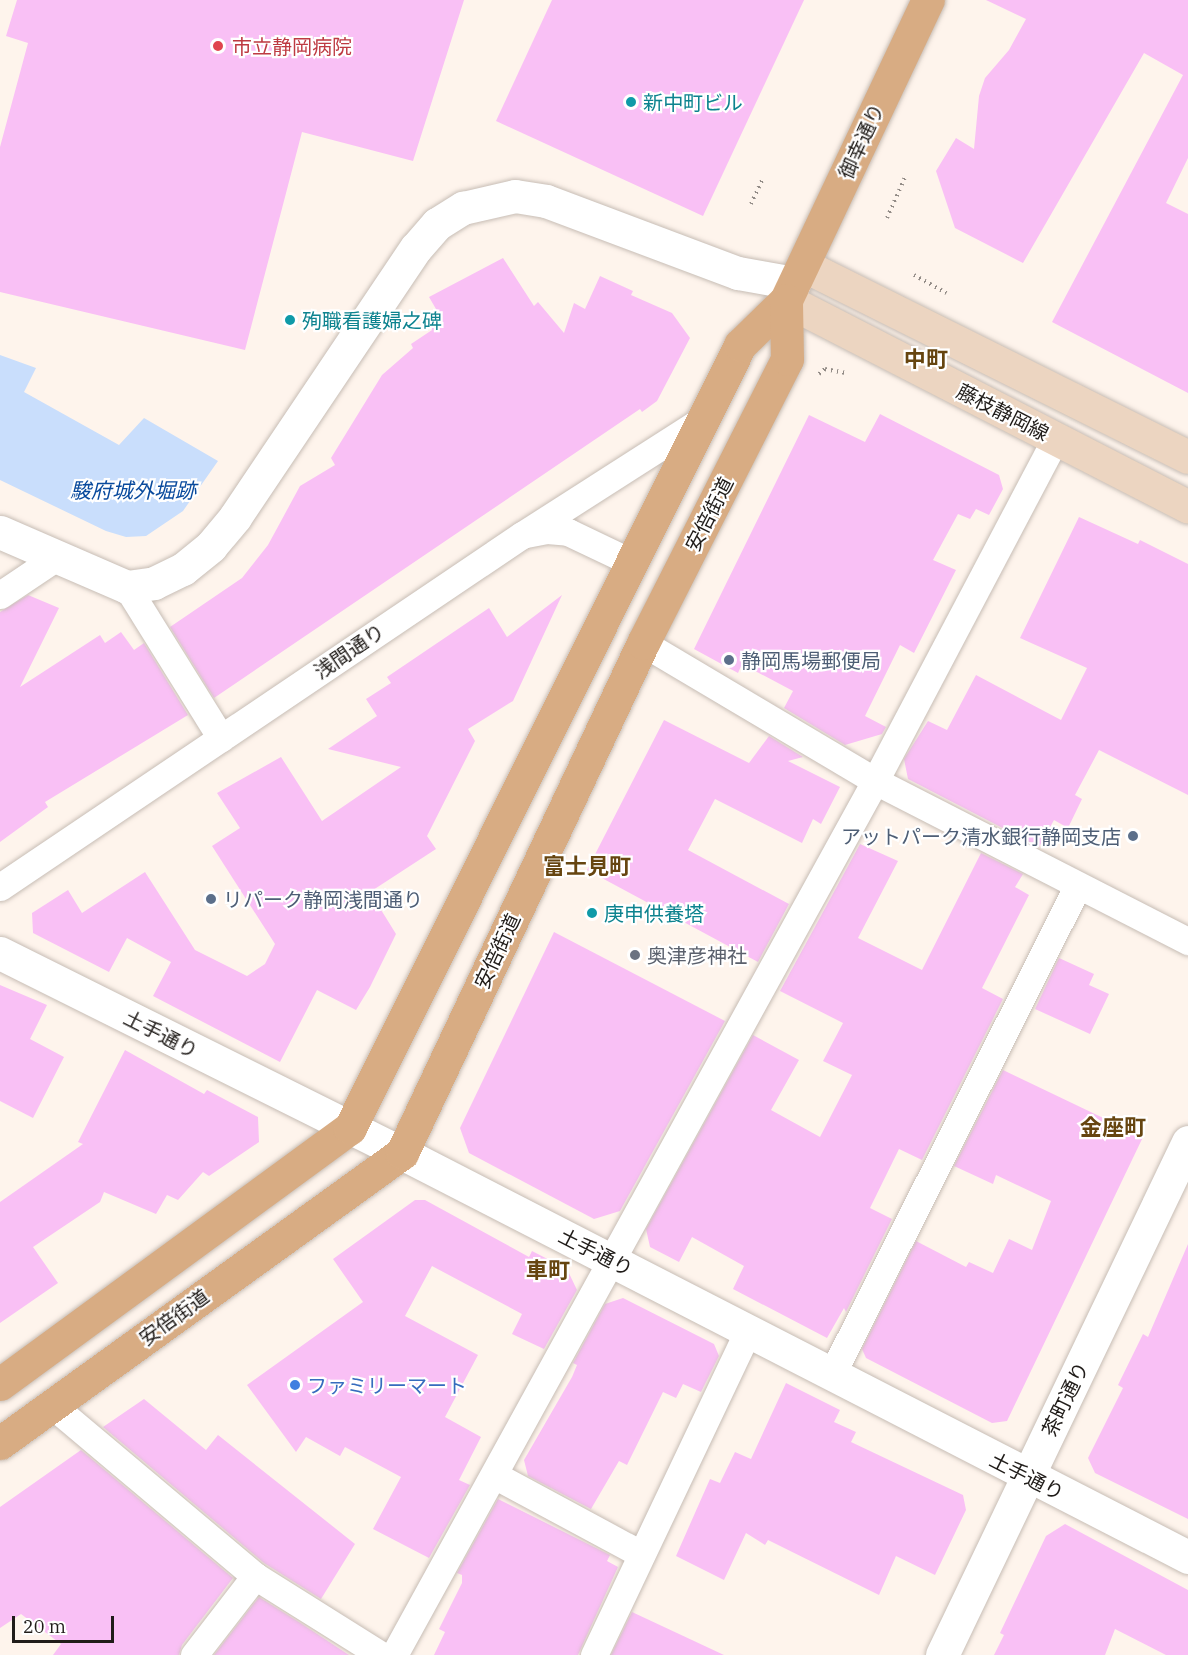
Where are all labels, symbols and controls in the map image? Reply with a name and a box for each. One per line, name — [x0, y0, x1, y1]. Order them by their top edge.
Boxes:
place label: 市立静岡病院 — [232, 34, 352, 58]
marker: 市立静岡病院 — [209, 37, 227, 55]
place label: 新中町ビル — [643, 90, 743, 114]
marker: 新中町ビル — [624, 95, 638, 109]
street label: 御幸通り — [833, 100, 889, 182]
place label: 殉職看護婦之碑 — [302, 308, 442, 332]
marker: 殉職看護婦之碑 — [283, 313, 297, 327]
district label: 中町 — [904, 346, 948, 372]
street label: 藤枝静岡線 — [953, 379, 1053, 445]
street label: 安倍街道 — [680, 473, 738, 555]
water label: 駿府城外堀跡 — [70, 477, 196, 503]
street label: 浅間通り — [309, 619, 389, 683]
place label: 静岡馬場郵便局 — [741, 648, 881, 672]
marker: 静岡馬場郵便局 — [722, 653, 736, 667]
place label: アットパーク清水銀行静岡支店 — [841, 824, 1121, 848]
marker: アットパーク清水銀行静岡支店 — [1126, 829, 1140, 843]
district label: 富士見町 — [543, 853, 631, 879]
place label: リパーク静岡浅間通り — [223, 887, 423, 911]
marker: リパーク静岡浅間通り — [204, 892, 218, 906]
place label: 庚申供養塔 — [604, 901, 704, 925]
marker: 庚申供養塔 — [585, 906, 599, 920]
street label: 安倍街道 — [469, 910, 525, 992]
place label: 奥津彦神社 — [647, 943, 747, 967]
marker: 奥津彦神社 — [628, 948, 642, 962]
street label: 土手通り — [120, 1005, 202, 1063]
district label: 金座町 — [1080, 1114, 1146, 1140]
street label: 土手通り — [555, 1223, 637, 1281]
district label: 車町 — [526, 1257, 570, 1283]
street label: 安倍街道 — [135, 1284, 213, 1350]
street label: 茶町通り — [1037, 1358, 1093, 1440]
place label: ファミリーマート — [307, 1373, 467, 1397]
marker: ファミリーマート — [288, 1378, 302, 1392]
street label: 土手通り — [986, 1447, 1068, 1505]
scale bar — [15, 1604, 117, 1642]
text: 20 m — [23, 1615, 66, 1638]

